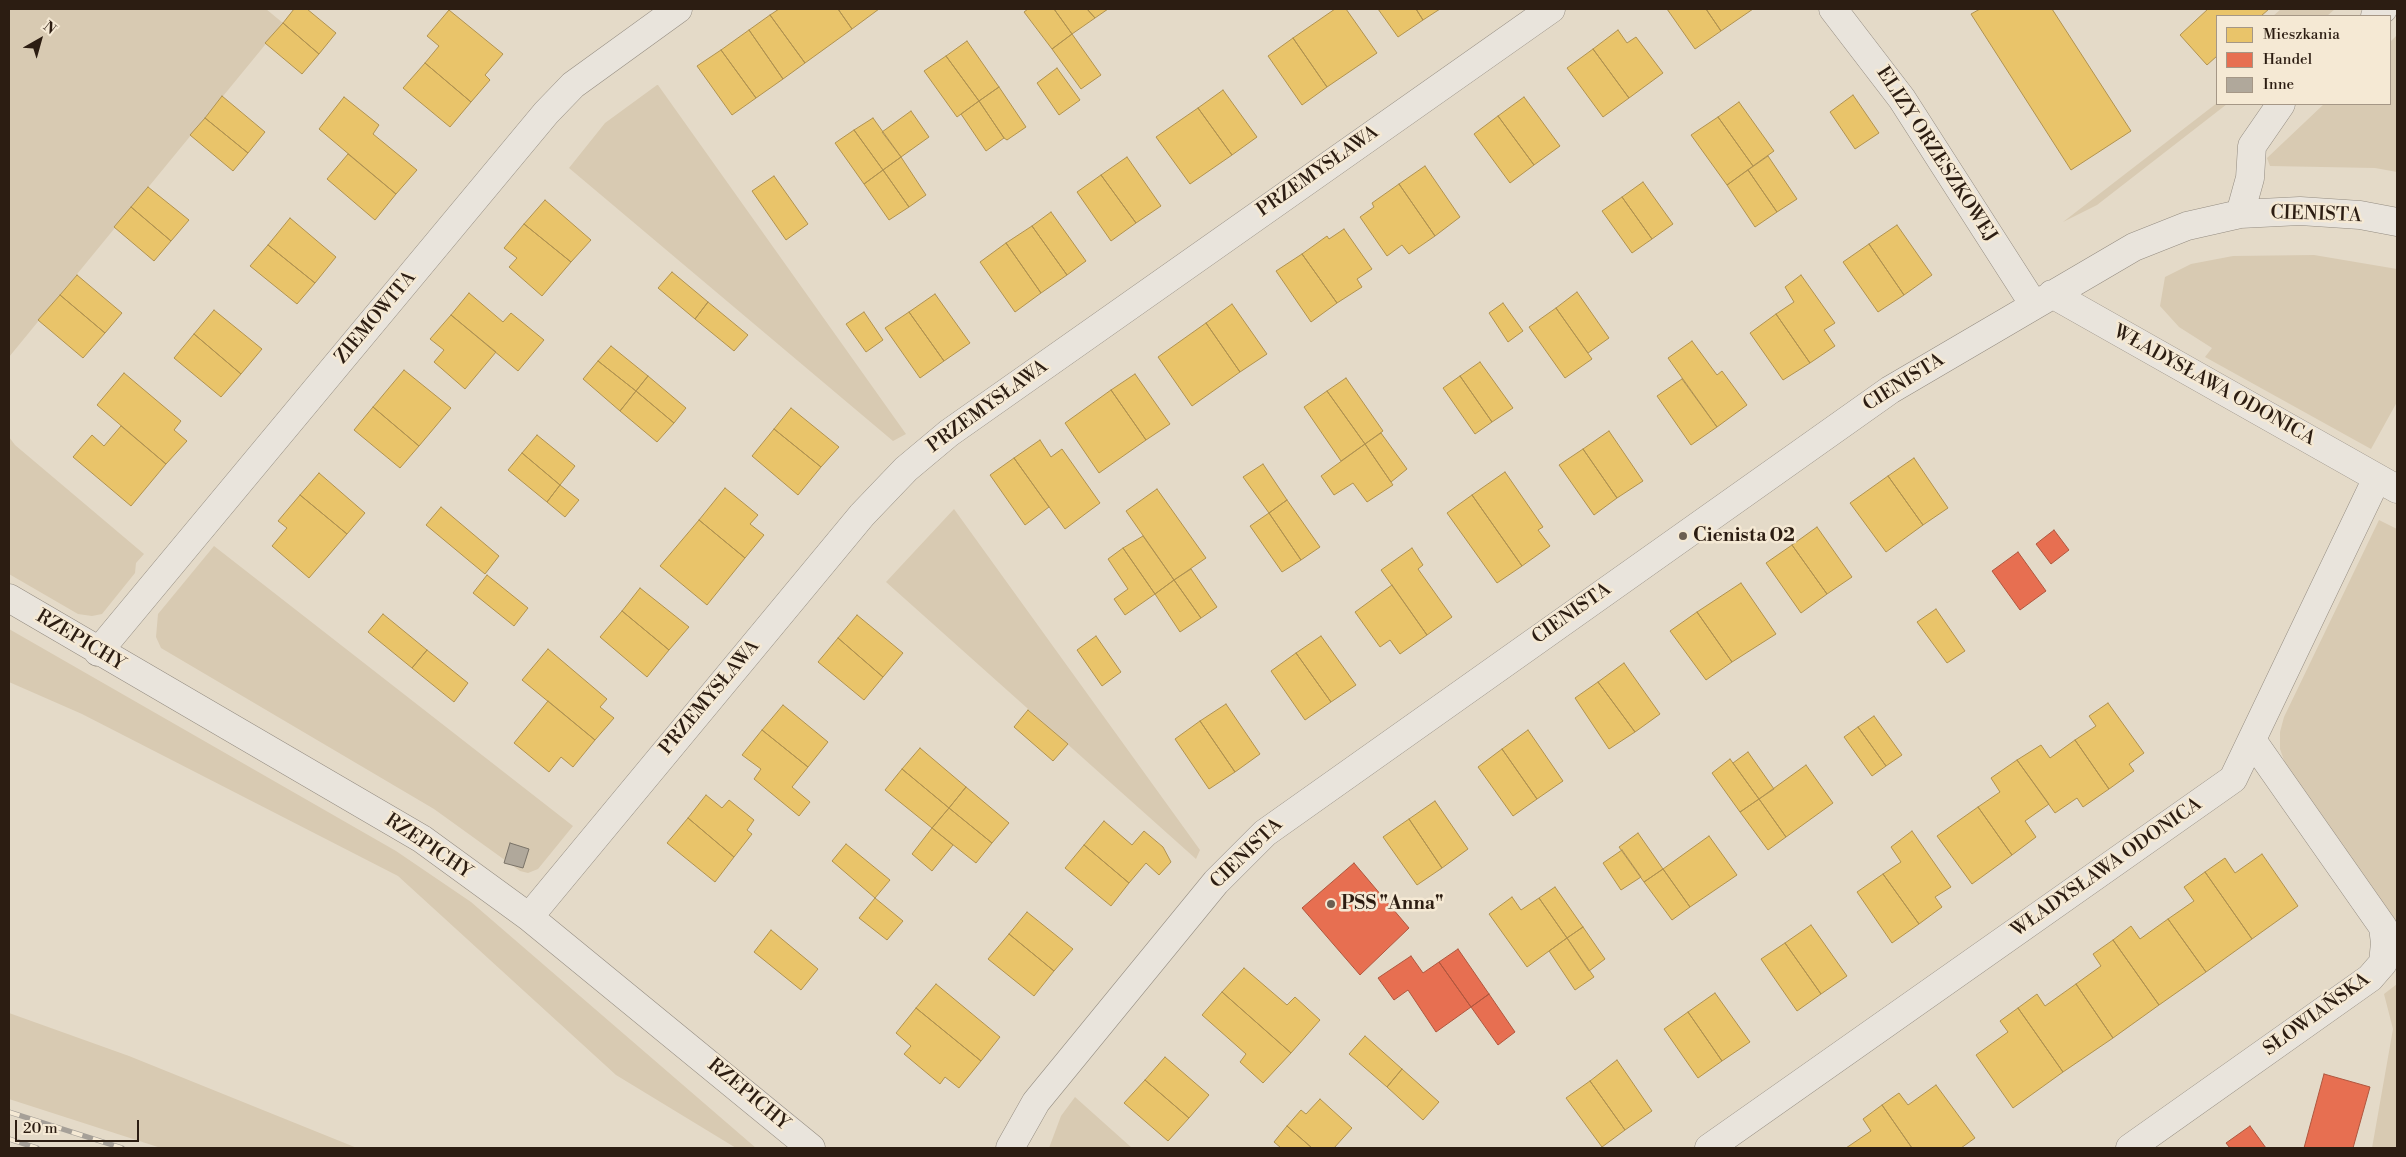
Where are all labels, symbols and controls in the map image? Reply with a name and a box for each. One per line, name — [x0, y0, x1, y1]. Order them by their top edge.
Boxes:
north arrow — [15, 15, 65, 65]
legend — [2216, 15, 2391, 105]
text: N — [39, 18, 59, 39]
text: Mieszkania — [2263, 25, 2340, 44]
text: Handel — [2263, 50, 2312, 69]
street label: ELIZY ORZESZKOWEJ — [1871, 63, 2001, 247]
text: Inne — [2263, 75, 2294, 94]
street label: PRZEMYSŁAWA — [1253, 122, 1383, 222]
street label: CIENISTA — [2270, 202, 2362, 228]
street label: ZIEMOWITA — [331, 267, 421, 369]
street label: WŁADYSŁAWA ODONICA — [2109, 321, 2319, 451]
street label: CIENISTA — [1859, 349, 1949, 417]
street label: PRZEMYSŁAWA — [923, 356, 1053, 458]
place label: Cienista 02 — [1693, 525, 1795, 547]
marker: Cienista 02 — [1677, 530, 1689, 542]
street label: CIENISTA — [1528, 578, 1616, 650]
street label: RZEPICHY — [31, 606, 129, 676]
street label: PRZEMYSŁAWA — [655, 636, 765, 760]
street label: WŁADYSŁAWA ODONICA — [2007, 793, 2207, 943]
street label: RZEPICHY — [380, 810, 476, 884]
street label: CIENISTA — [1206, 814, 1288, 894]
place label: PSS "Anna" — [1341, 893, 1444, 915]
marker: PSS "Anna" — [1325, 898, 1337, 910]
street label: SŁOWIAŃSKA — [2259, 969, 2375, 1061]
street label: RZEPICHY — [702, 1054, 794, 1136]
scale bar — [18, 1110, 141, 1142]
text: 20 m — [23, 1119, 58, 1138]

